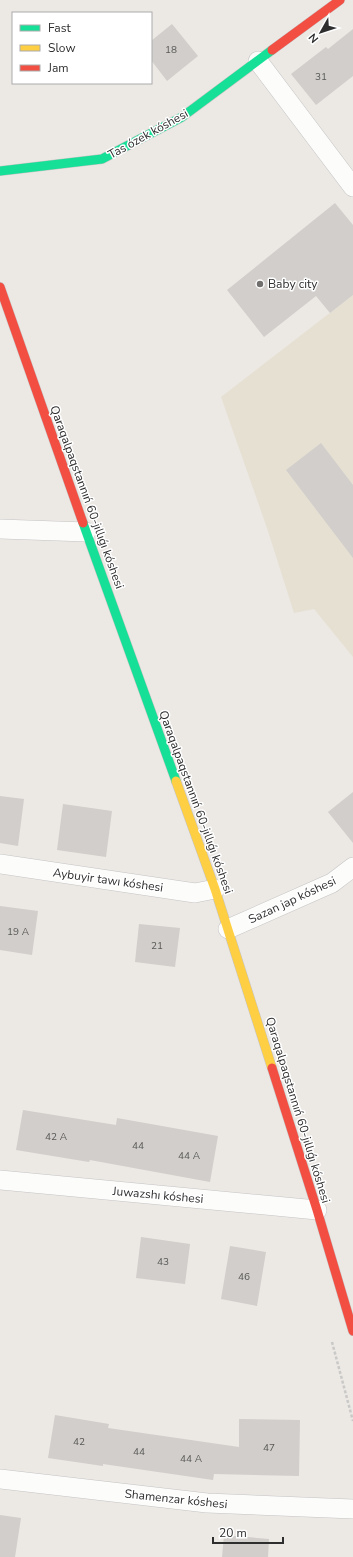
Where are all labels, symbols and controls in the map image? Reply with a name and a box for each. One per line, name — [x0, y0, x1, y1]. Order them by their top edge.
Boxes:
legend — [12, 12, 152, 84]
north arrow — [301, 12, 341, 52]
text: Fast — [48, 20, 71, 36]
text: N — [305, 30, 322, 46]
text: Slow — [48, 40, 76, 56]
house number: 18 — [165, 43, 177, 57]
text: Jam — [47, 60, 69, 76]
house number: 31 — [315, 70, 327, 84]
street label: Tas ózek kóshesi — [105, 105, 191, 163]
place label: Baby city — [268, 276, 318, 292]
marker: Baby city — [255, 279, 265, 289]
street label: Qaraqalpaqstannıń 60-jıllıǵı kóshesi — [46, 403, 128, 591]
street label: Qaraqalpaqstannıń 60-jıllıǵı kóshesi — [155, 708, 237, 896]
street label: Aybuyir tawı kóshesi — [52, 864, 164, 896]
street label: Sazan jap kóshesi — [246, 873, 338, 927]
house number: 19 А — [7, 925, 30, 939]
house number: 21 — [151, 939, 163, 953]
street label: Qaraqalpaqstannıń 60-jıllıǵı kóshesi — [262, 1015, 334, 1205]
house number: 42 А — [45, 1130, 68, 1144]
house number: 44 — [132, 1139, 144, 1153]
house number: 44 А — [178, 1149, 201, 1163]
street label: Juwazshı kóshesi — [111, 1183, 204, 1207]
house number: 43 — [157, 1255, 169, 1269]
house number: 46 — [238, 1270, 250, 1284]
house number: 42 — [73, 1435, 85, 1449]
house number: 47 — [263, 1441, 275, 1455]
house number: 44 — [133, 1445, 145, 1459]
house number: 44 А — [180, 1452, 203, 1466]
street label: Shamenzar kóshesi — [124, 1486, 228, 1512]
scale bar — [213, 1519, 283, 1545]
text: 20 m — [219, 1525, 247, 1541]

